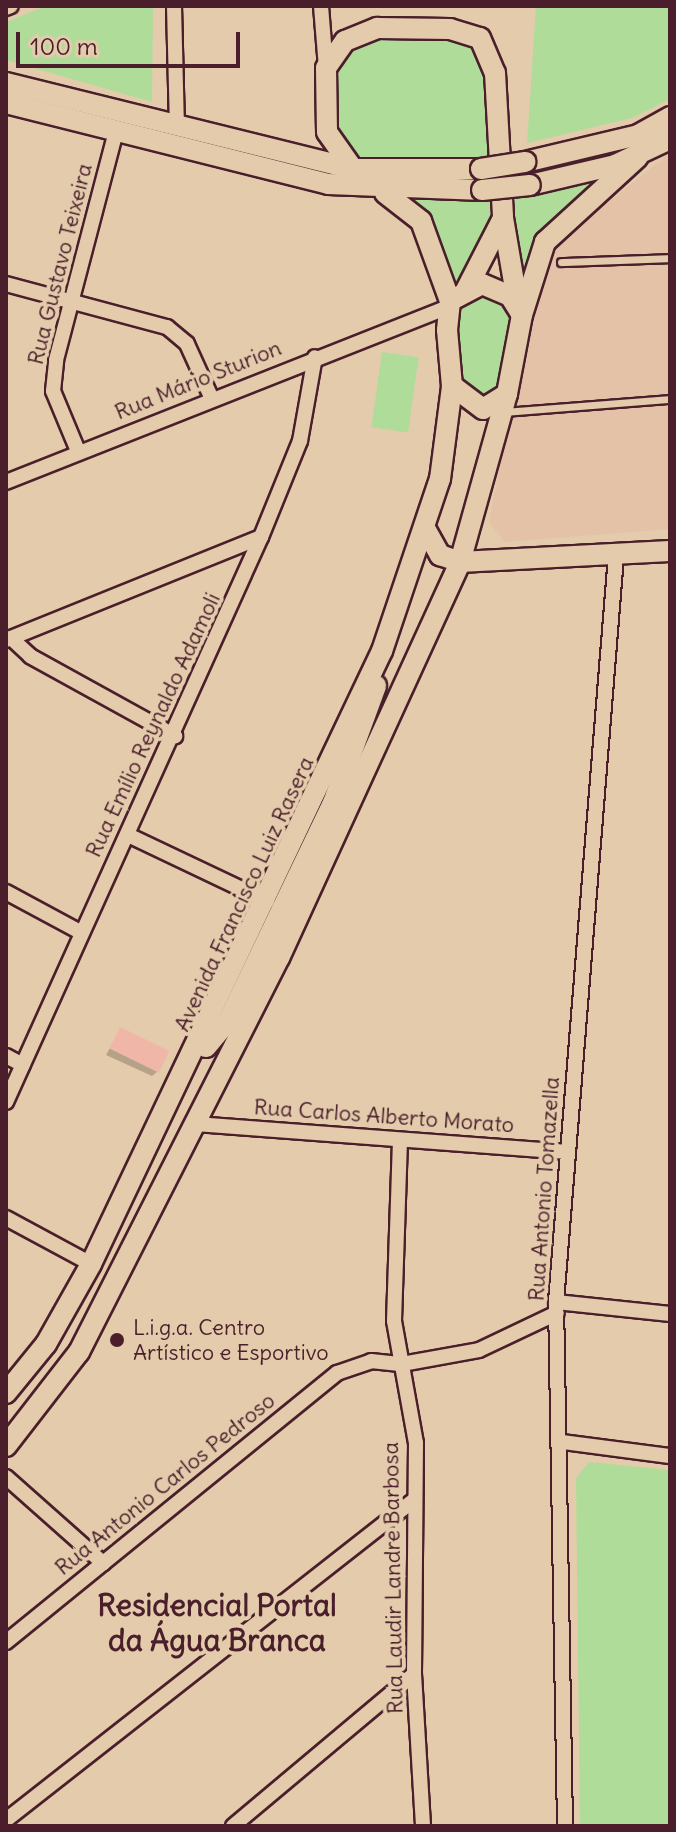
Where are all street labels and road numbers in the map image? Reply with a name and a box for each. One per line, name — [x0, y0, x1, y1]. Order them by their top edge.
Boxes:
street label: Rua Gustavo Teixeira — [22, 161, 98, 367]
street label: Rua Mário Sturion — [111, 335, 285, 425]
street label: Rua Emílio Reynaldo Adamoli — [80, 589, 226, 861]
street label: Avenida Francisco Luiz Rasera — [169, 752, 319, 1036]
street label: Rua Antonio Tomazella — [523, 1076, 565, 1302]
street label: Rua Carlos Alberto Morato — [253, 1094, 515, 1138]
street label: Rua Antonio Carlos Pedroso — [50, 1387, 280, 1581]
street label: Rua Laudir Landre Barbosa — [377, 1442, 409, 1714]

